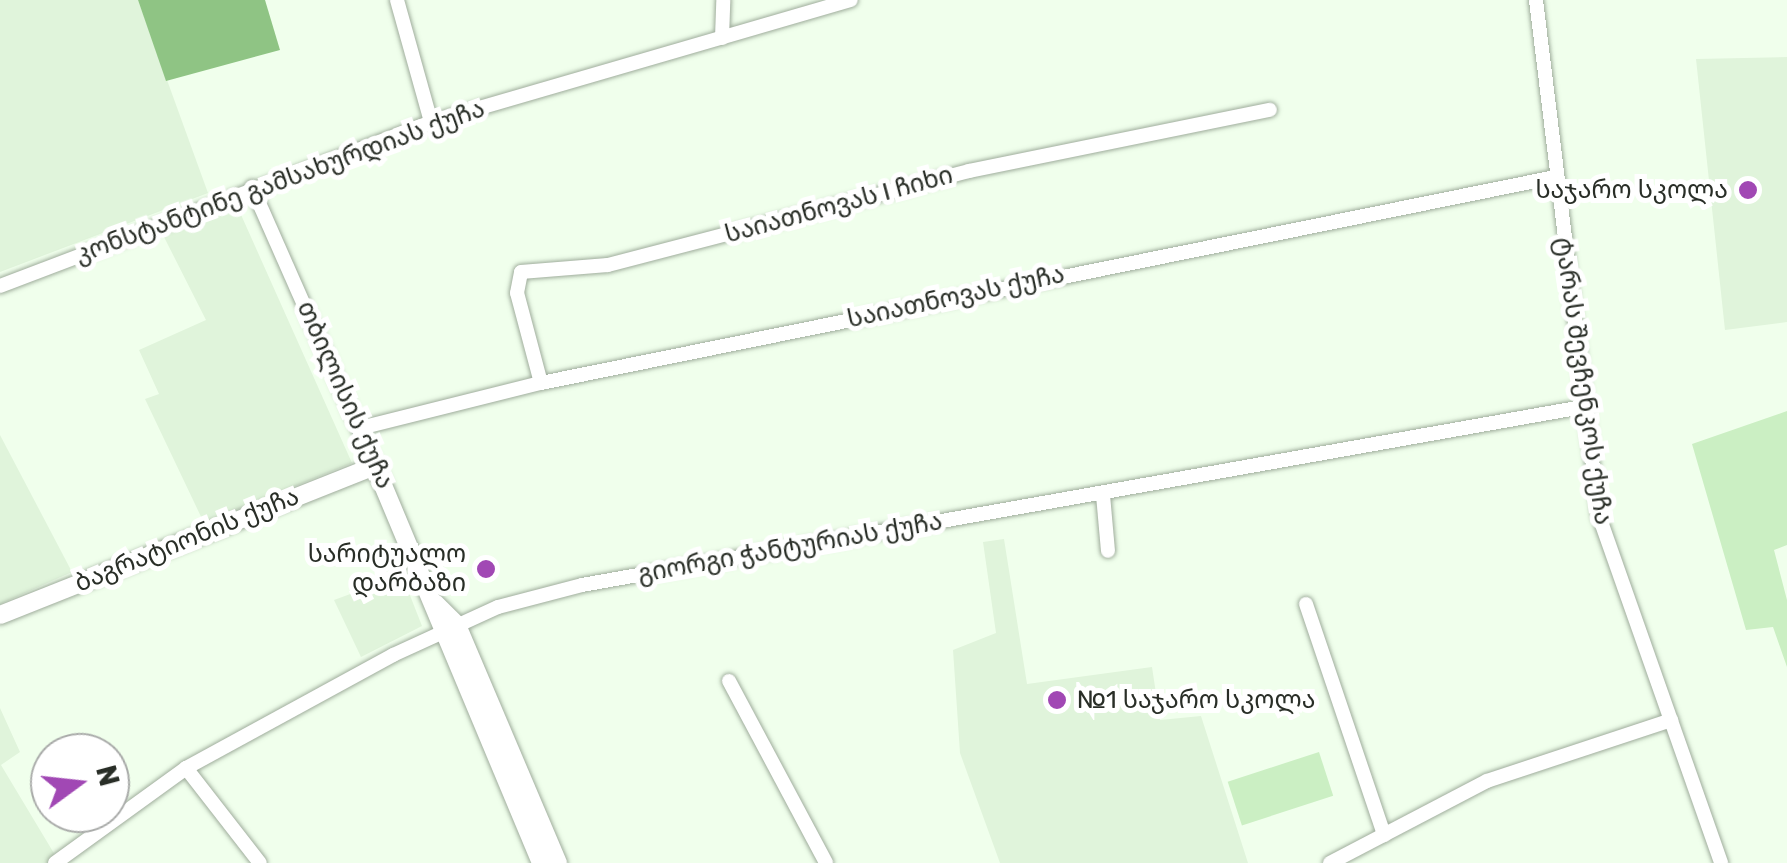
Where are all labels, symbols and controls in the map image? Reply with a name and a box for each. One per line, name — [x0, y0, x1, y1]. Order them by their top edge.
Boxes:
street label: კონსტანტინე გამსახურდიას ქუჩა — [71, 94, 489, 270]
street label: საიათნოვას I ჩიხი — [722, 160, 956, 250]
place label: საჯარო სკოლა — [1535, 175, 1728, 205]
marker: საჯარო სკოლა — [1737, 179, 1759, 201]
street label: ტარას შევჩენკოს ქუჩა — [1548, 235, 1618, 527]
street label: საიათნოვას ქუჩა — [845, 259, 1067, 335]
street label: თბილისის ქუჩა — [290, 297, 400, 493]
street label: ბაგრატიონის ქუჩა — [70, 481, 304, 599]
street label: გიორგი ჭანტურიას ქუჩა — [635, 506, 945, 590]
place label: სარიტუალო დარბაზი — [308, 540, 466, 599]
marker: სარიტუალო დარბაზი — [475, 558, 497, 580]
place label: №1 საჯარო სკოლა — [1077, 685, 1315, 715]
marker: №1 საჯარო სკოლა — [1046, 689, 1068, 711]
north arrow — [30, 733, 130, 833]
text: N — [89, 762, 126, 790]

